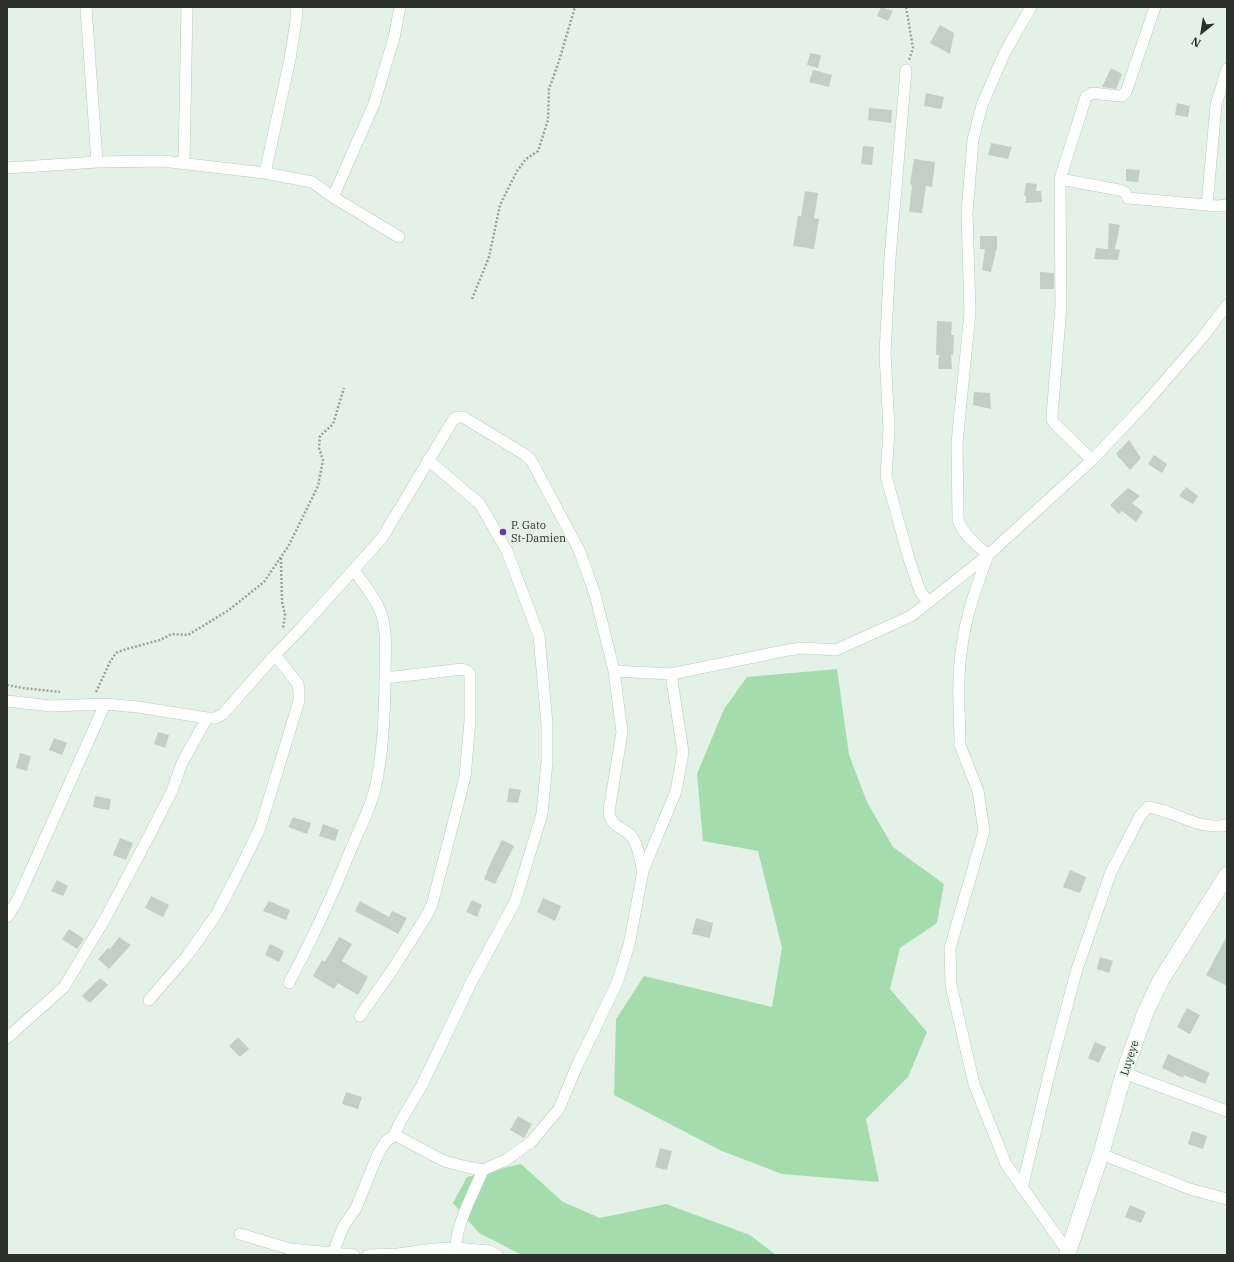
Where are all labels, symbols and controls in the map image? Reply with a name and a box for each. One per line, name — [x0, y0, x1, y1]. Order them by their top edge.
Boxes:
north arrow — [1182, 12, 1222, 52]
text: N — [1189, 34, 1203, 51]
place label: P. Gato St-Damien — [511, 519, 566, 545]
marker: P. Gato St-Damien — [498, 527, 508, 537]
street label: Luyeye — [1118, 1039, 1142, 1077]

